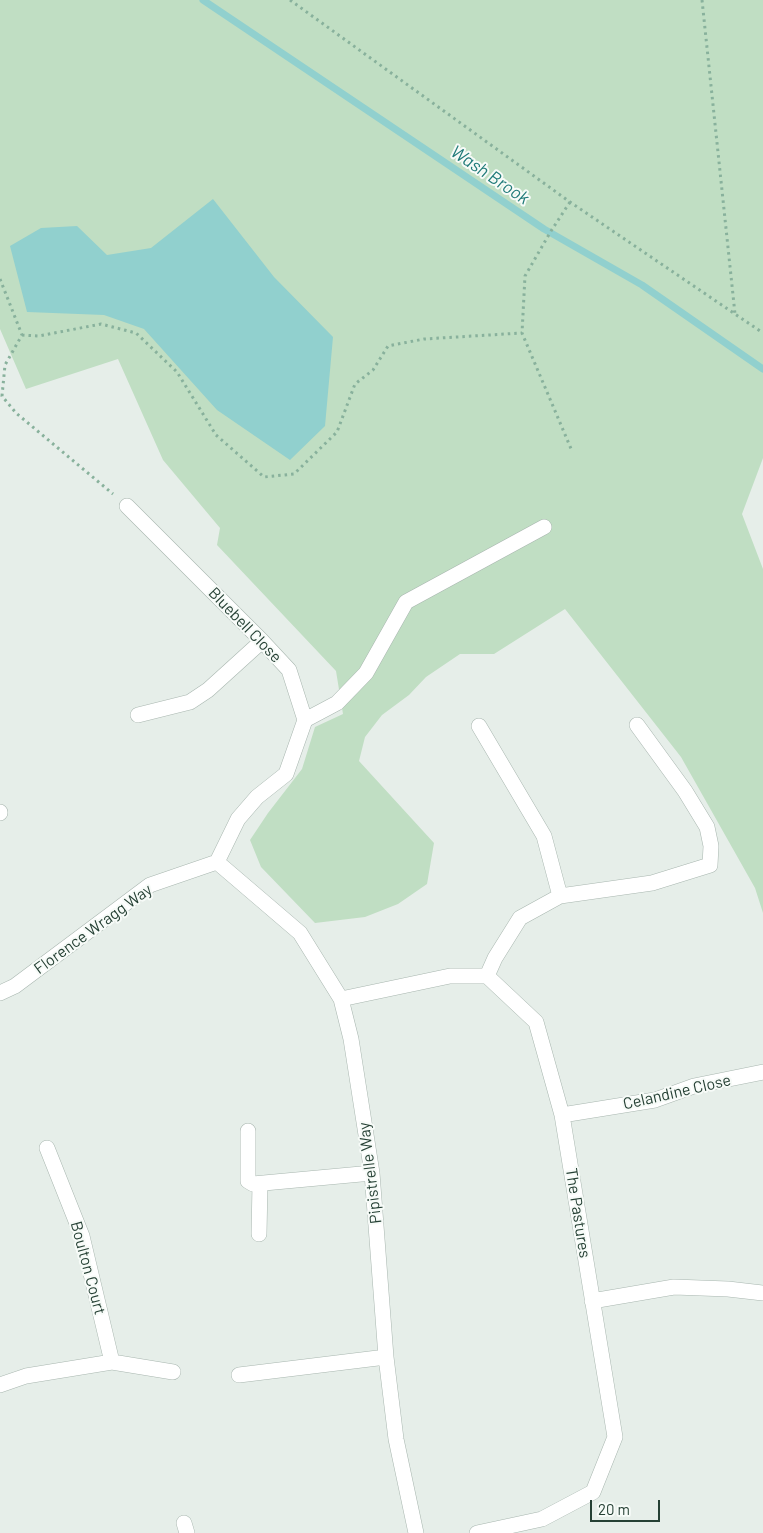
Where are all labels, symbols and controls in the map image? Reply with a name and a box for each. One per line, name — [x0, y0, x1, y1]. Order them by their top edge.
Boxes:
water label: Wash Brook — [446, 141, 534, 209]
street label: Bluebell Close — [204, 583, 286, 667]
street label: Florence Wragg Way — [30, 880, 156, 978]
street label: Celandine Close — [621, 1070, 733, 1114]
street label: Pipistrelle Way — [354, 1121, 386, 1225]
street label: The Pastures — [561, 1167, 595, 1259]
street label: Boulton Court — [66, 1219, 110, 1317]
scale bar — [593, 1490, 663, 1522]
text: 20 m — [598, 1500, 630, 1518]

